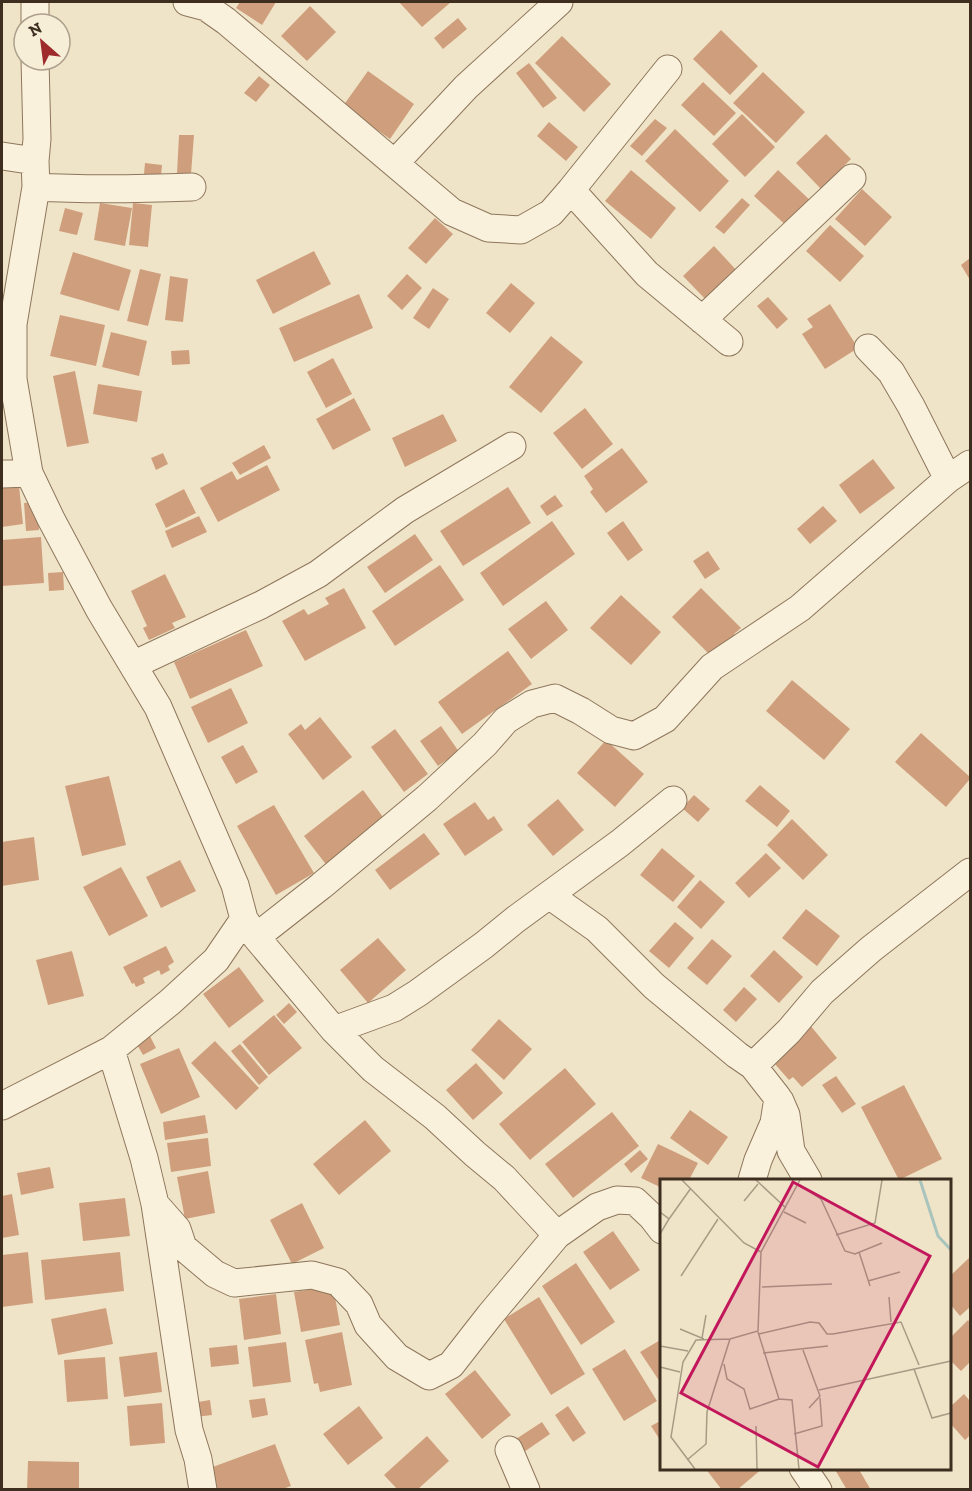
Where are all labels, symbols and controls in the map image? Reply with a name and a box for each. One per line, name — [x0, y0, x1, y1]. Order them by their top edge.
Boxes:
north arrow — [12, 12, 72, 72]
text: N — [25, 18, 45, 40]
inset map — [660, 1179, 951, 1470]

